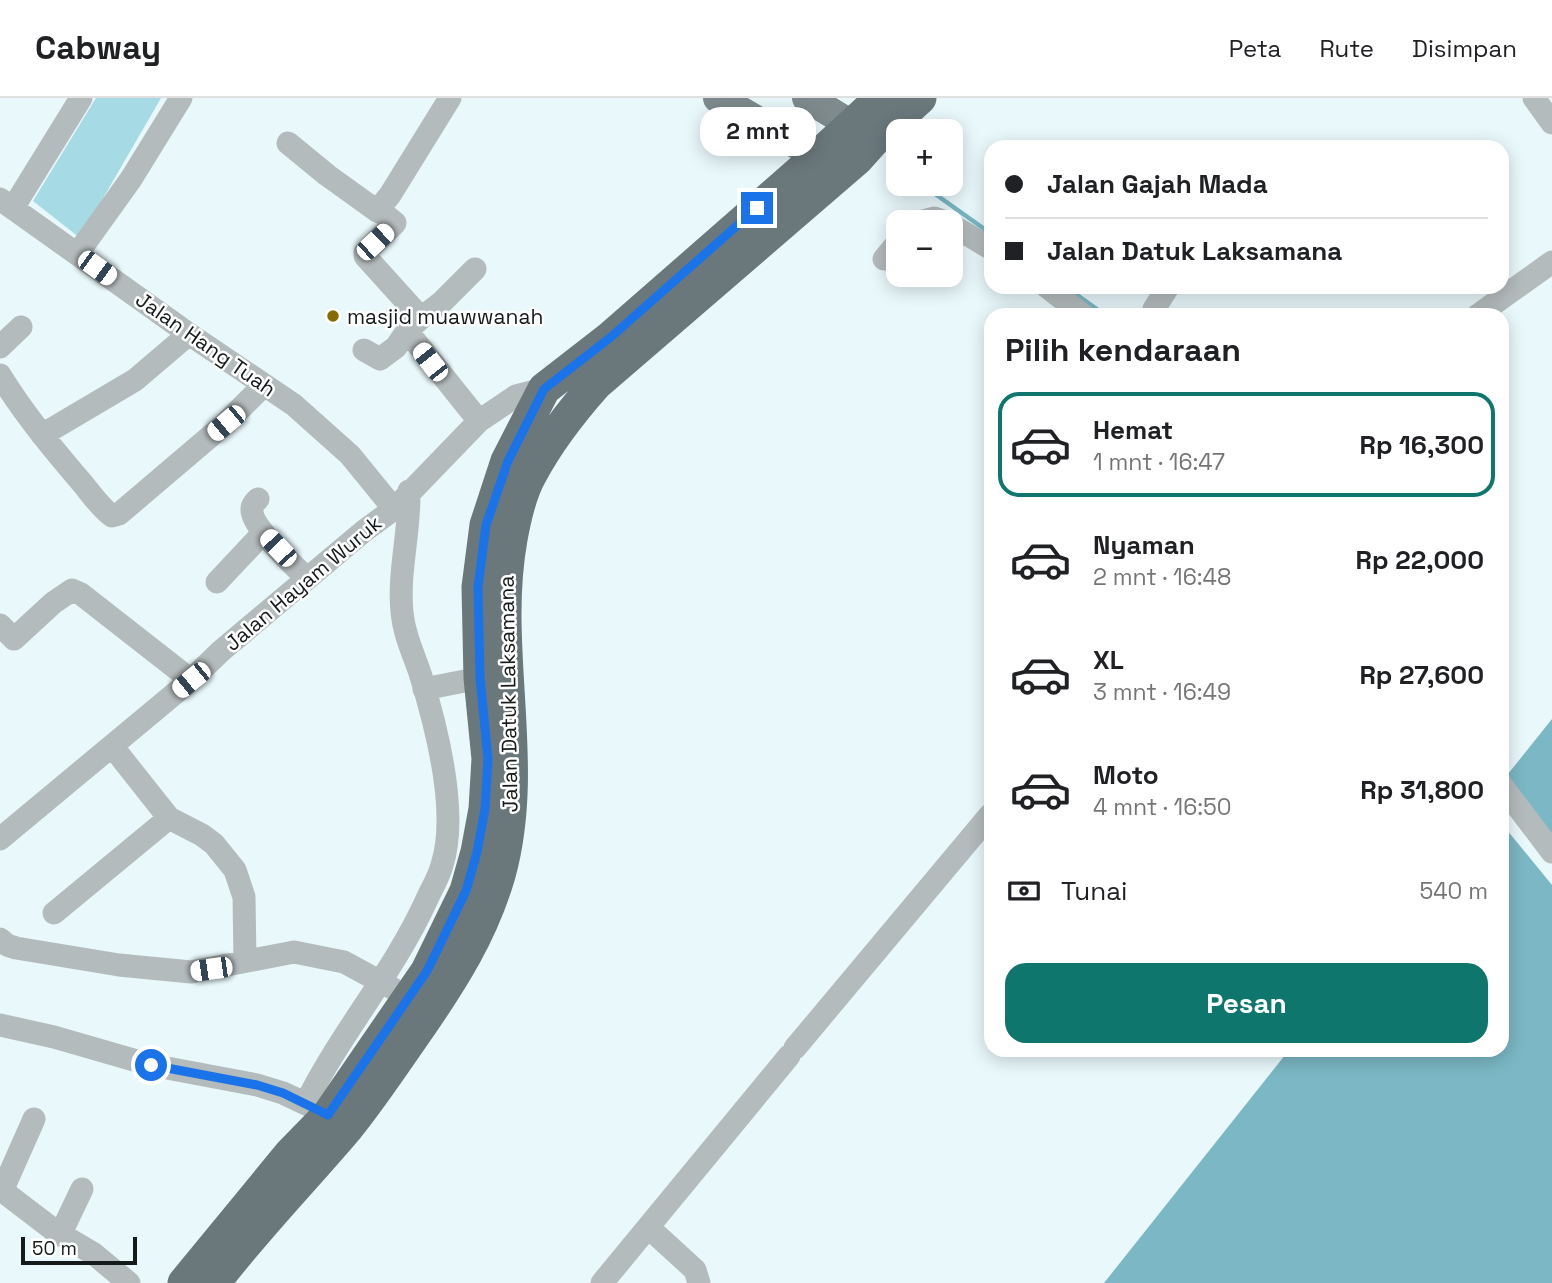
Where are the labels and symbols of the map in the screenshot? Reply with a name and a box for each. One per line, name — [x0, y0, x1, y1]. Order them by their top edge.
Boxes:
callout: 2 mnt — [699, 106, 815, 155]
route end — [741, 192, 773, 224]
car — [353, 220, 398, 264]
car — [74, 247, 121, 289]
street label: Jalan Hang Tuah — [131, 286, 281, 402]
place label: masjid muawwanah — [347, 303, 543, 330]
marker: masjid muawwanah — [325, 308, 341, 324]
car — [409, 339, 452, 385]
car — [204, 401, 249, 445]
street label: Jalan Hayam Wuruk — [219, 509, 387, 657]
car — [256, 525, 301, 571]
street label: Jalan Datuk Laksamana — [492, 575, 524, 813]
car — [169, 659, 214, 701]
car — [189, 956, 234, 982]
route start — [135, 1049, 167, 1081]
scale bar — [21, 1234, 136, 1266]

